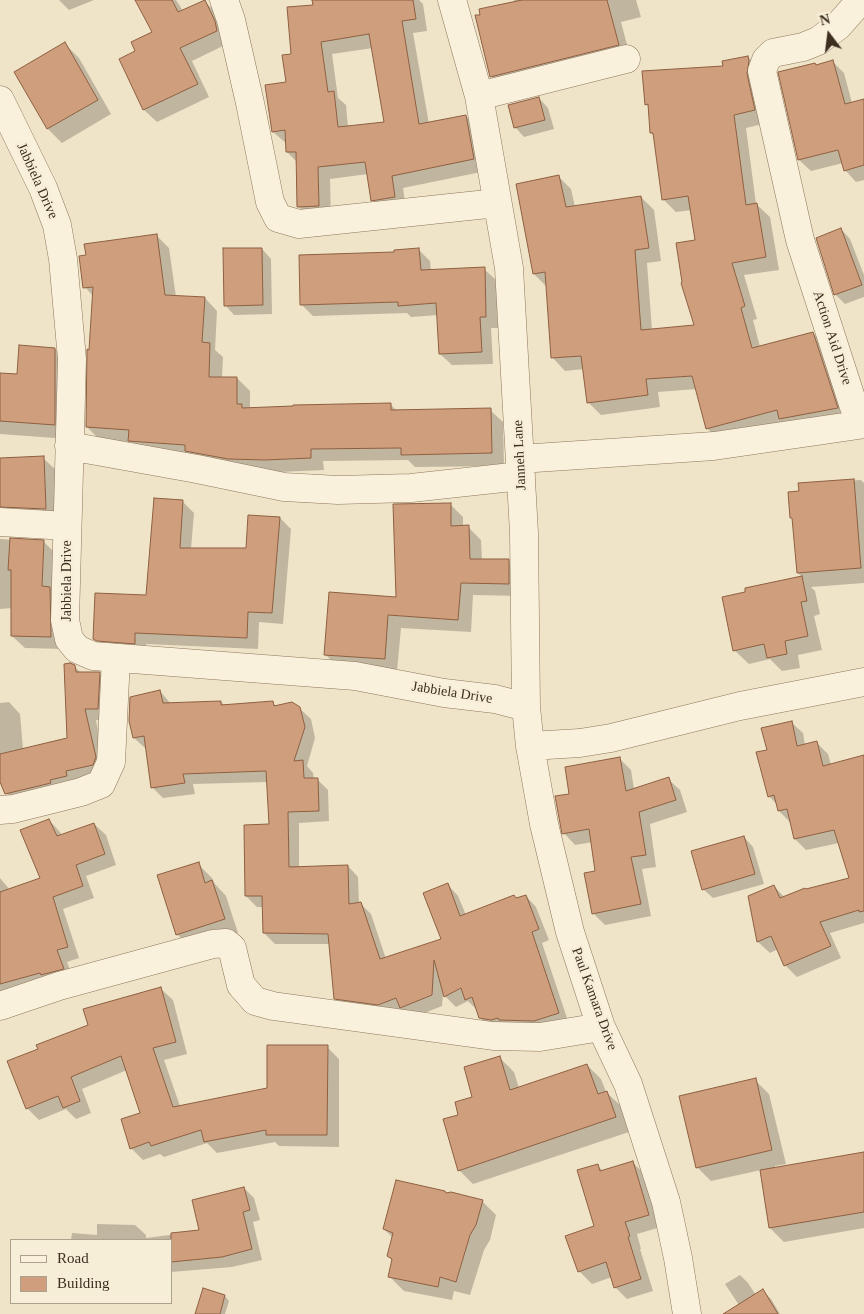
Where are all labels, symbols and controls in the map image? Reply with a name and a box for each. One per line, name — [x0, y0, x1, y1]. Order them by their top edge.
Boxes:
north arrow — [804, 10, 854, 60]
text: N — [818, 11, 832, 29]
street label: Jabbiela Drive — [13, 140, 61, 222]
street label: Action Aid Drive — [809, 289, 855, 387]
street label: Janneh Lane — [510, 419, 530, 491]
street label: Jabbiela Drive — [59, 540, 75, 622]
street label: Jabbiela Drive — [411, 678, 493, 708]
street label: Paul Kamara Drive — [568, 945, 620, 1053]
legend — [10, 1239, 172, 1304]
text: Road — [57, 1250, 89, 1266]
text: Building — [57, 1275, 110, 1291]

